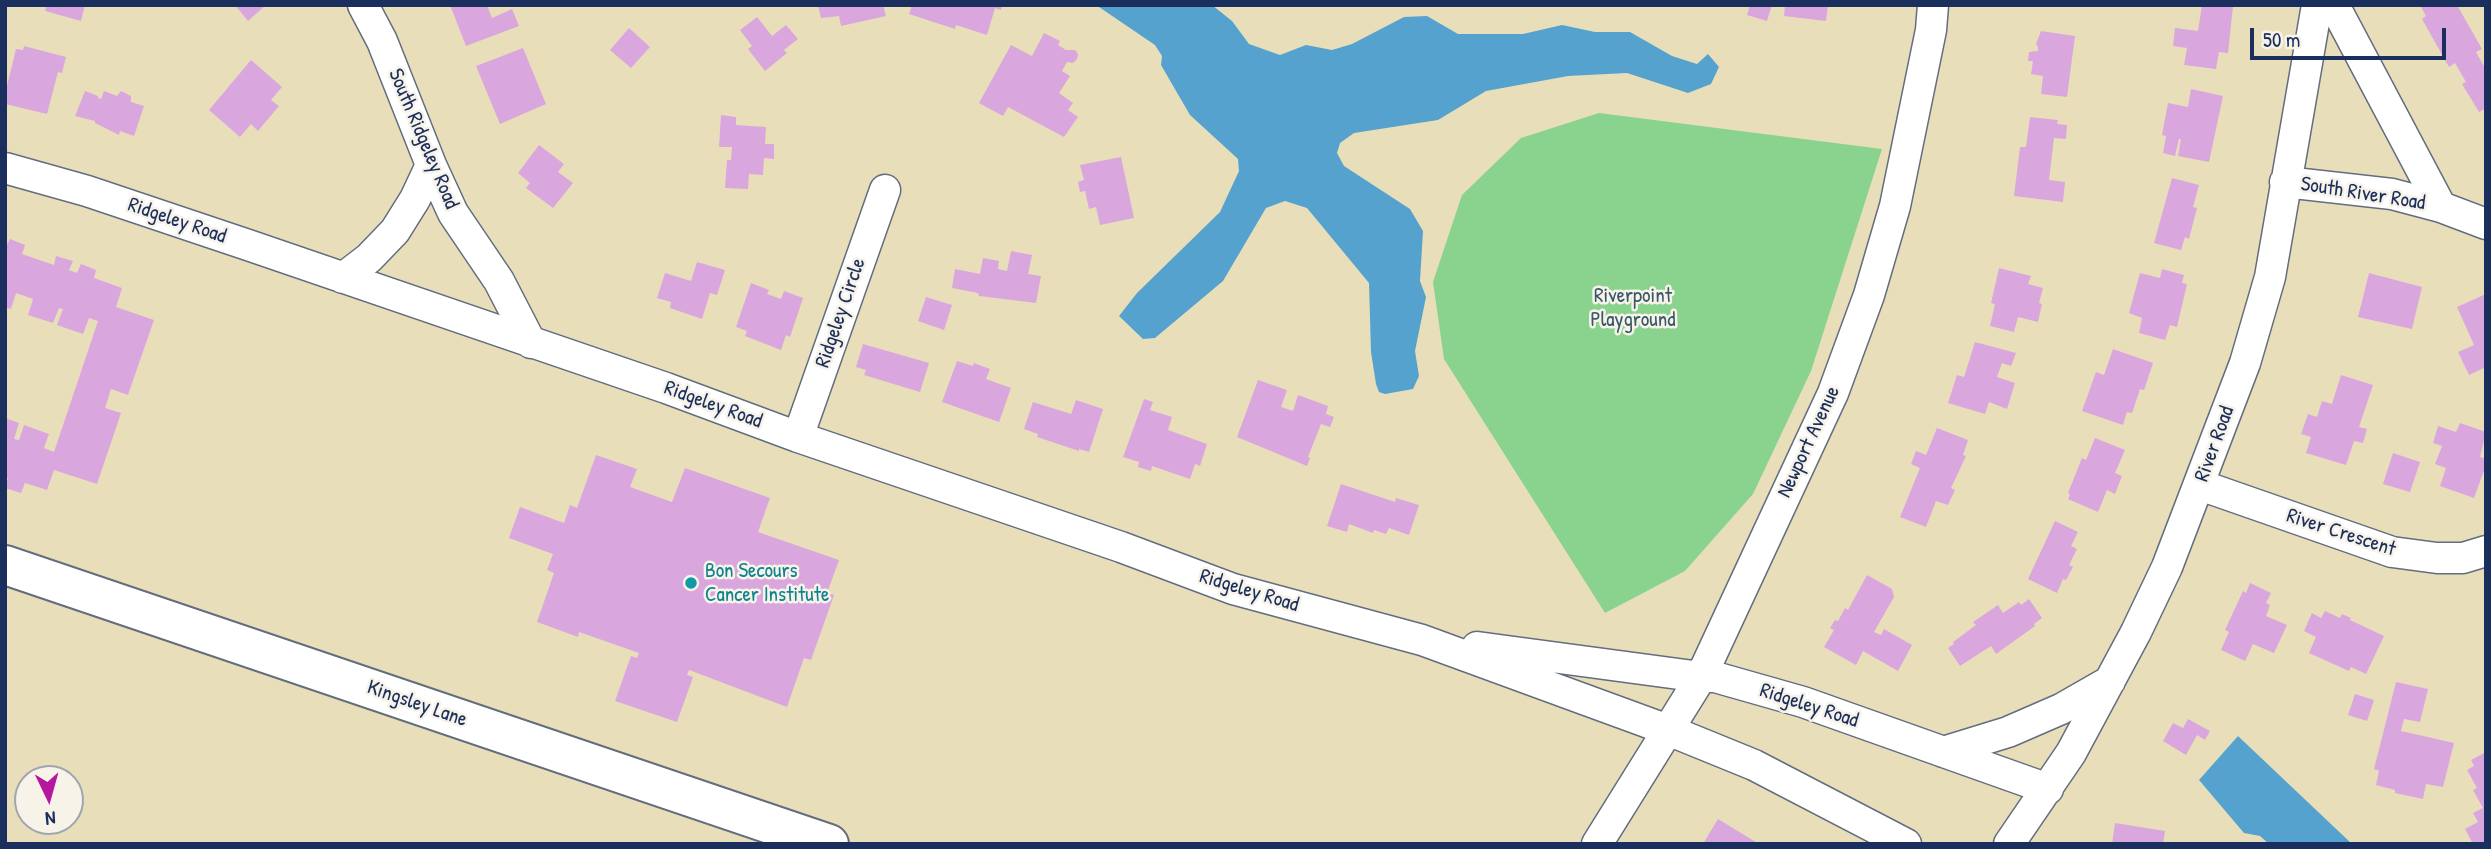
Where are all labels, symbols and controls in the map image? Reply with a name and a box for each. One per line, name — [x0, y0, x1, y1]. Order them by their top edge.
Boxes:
scale bar — [2253, 14, 2449, 58]
text: 50 m — [2263, 25, 2300, 54]
street label: South Ridgeley Road — [382, 65, 464, 213]
street label: South River Road — [2299, 172, 2427, 216]
street label: Ridgeley Road — [125, 192, 229, 250]
street label: Ridgeley Circle — [811, 255, 871, 371]
park label: Riverpoint Playground — [1591, 283, 1675, 333]
street label: Ridgeley Road — [661, 376, 765, 434]
street label: Newport Avenue — [1772, 382, 1846, 502]
street label: River Road — [2190, 403, 2240, 485]
street label: River Crescent — [2283, 504, 2399, 562]
place label: Bon Secours Cancer Institute — [705, 558, 829, 608]
street label: Ridgeley Road — [1196, 564, 1302, 618]
marker: Bon Secours Cancer Institute — [683, 575, 699, 591]
street label: Kingsley Lane — [364, 675, 470, 733]
street label: Ridgeley Road — [1757, 678, 1861, 734]
north arrow — [14, 765, 84, 835]
text: N — [44, 806, 57, 832]

